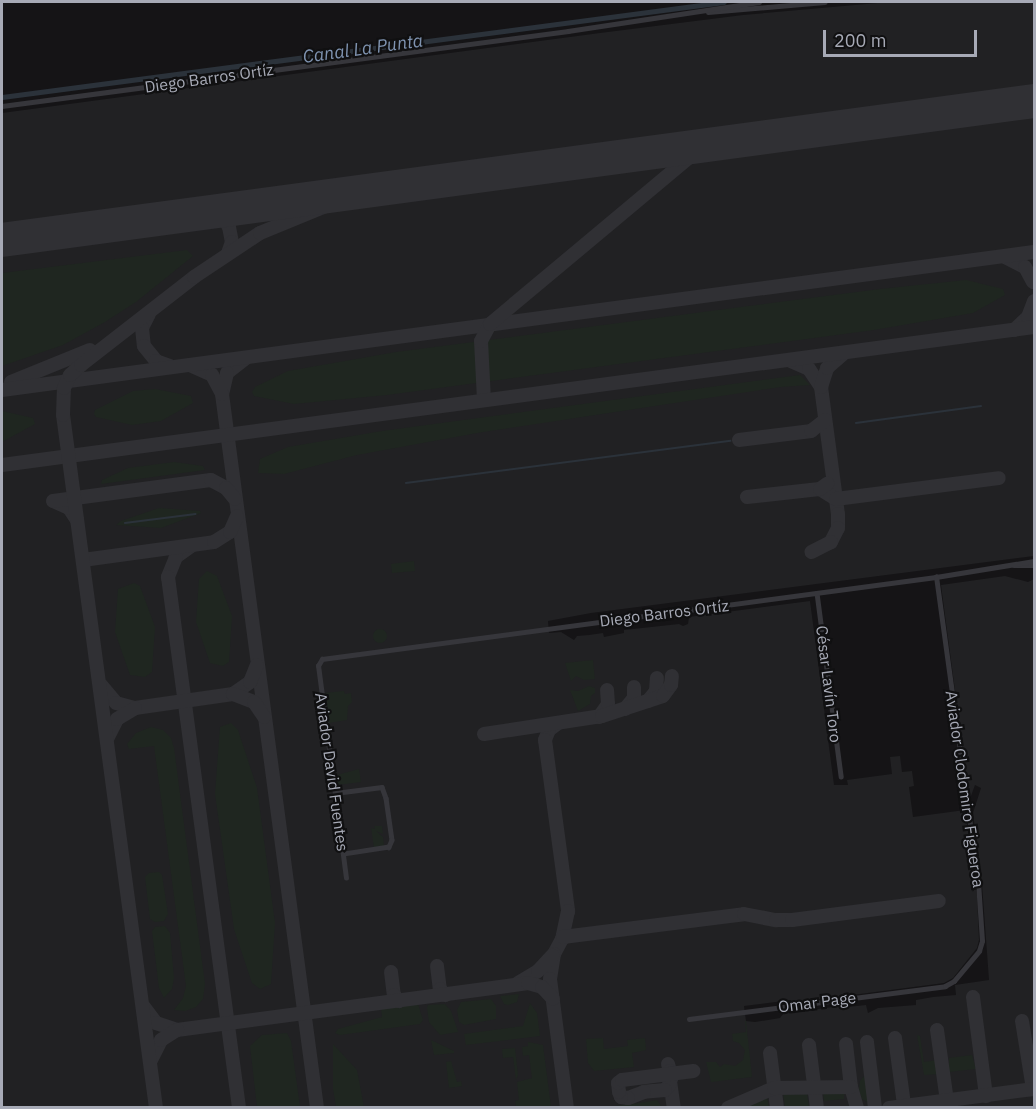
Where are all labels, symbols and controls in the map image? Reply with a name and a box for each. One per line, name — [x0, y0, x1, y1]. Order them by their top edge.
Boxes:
scale bar — [826, 18, 980, 56]
text: 200 m — [834, 29, 886, 52]
water label: Canal La Punta — [302, 30, 424, 68]
street label: Diego Barros Ortíz — [143, 59, 275, 97]
street label: Diego Barros Ortíz — [598, 596, 730, 630]
street label: César Lavín Toro — [812, 624, 846, 744]
street label: Aviador Clodomiro Figueroa — [942, 689, 988, 889]
street label: Aviador David Fuentes — [311, 691, 353, 853]
street label: Omar Page — [777, 988, 857, 1016]

